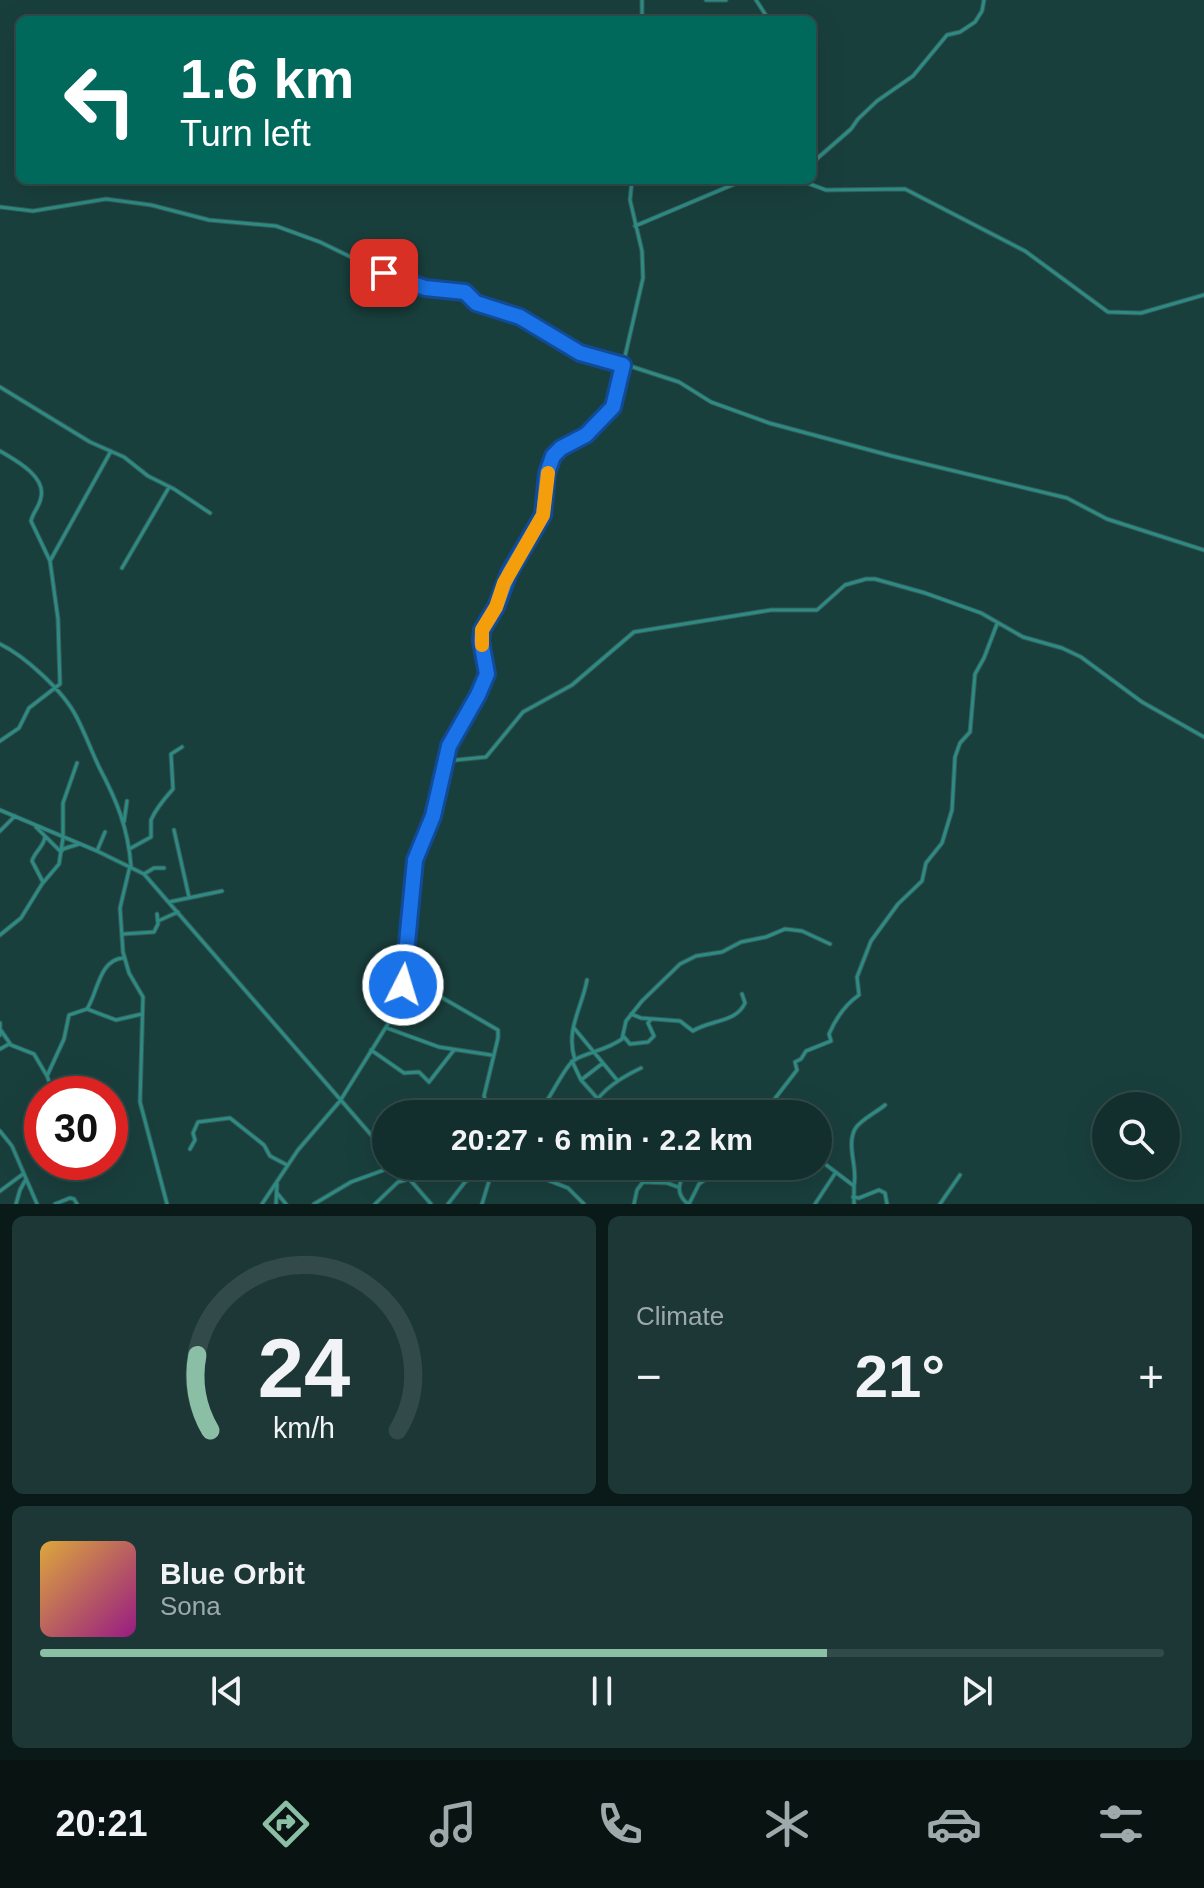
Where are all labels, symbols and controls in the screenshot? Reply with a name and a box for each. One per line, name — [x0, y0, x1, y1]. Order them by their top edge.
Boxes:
text: 1.6 km — [180, 47, 354, 110]
icon: left — [48, 48, 152, 152]
text: Turn left — [180, 113, 311, 154]
pin — [350, 239, 418, 307]
icon: arrive — [362, 251, 406, 295]
position arrow — [361, 943, 445, 1027]
speed limit sign: 30 — [24, 1076, 128, 1180]
map controls — [1092, 1092, 1180, 1180]
button: search — [1092, 1092, 1180, 1180]
text: 20:27 · 6 min · 2.2 km — [451, 1123, 753, 1156]
text: Climate — [636, 1301, 724, 1331]
text: 24 — [258, 1322, 350, 1415]
text: 21° — [855, 1343, 945, 1410]
text: − — [636, 1352, 662, 1401]
text: + — [1138, 1352, 1164, 1401]
text: km/h — [273, 1412, 335, 1444]
text: Blue Orbit — [160, 1557, 305, 1590]
text: Sona — [160, 1591, 221, 1621]
icon: previous — [205, 1669, 249, 1713]
icon: pause — [580, 1669, 624, 1713]
icon: next — [955, 1669, 999, 1713]
icon: directions — [258, 1796, 314, 1852]
icon: music — [425, 1796, 481, 1852]
icon: phone — [592, 1796, 648, 1852]
icon: climate — [759, 1796, 815, 1852]
icon: car — [926, 1796, 982, 1852]
icon: filters — [1093, 1796, 1149, 1852]
text: 20:21 — [55, 1803, 148, 1844]

